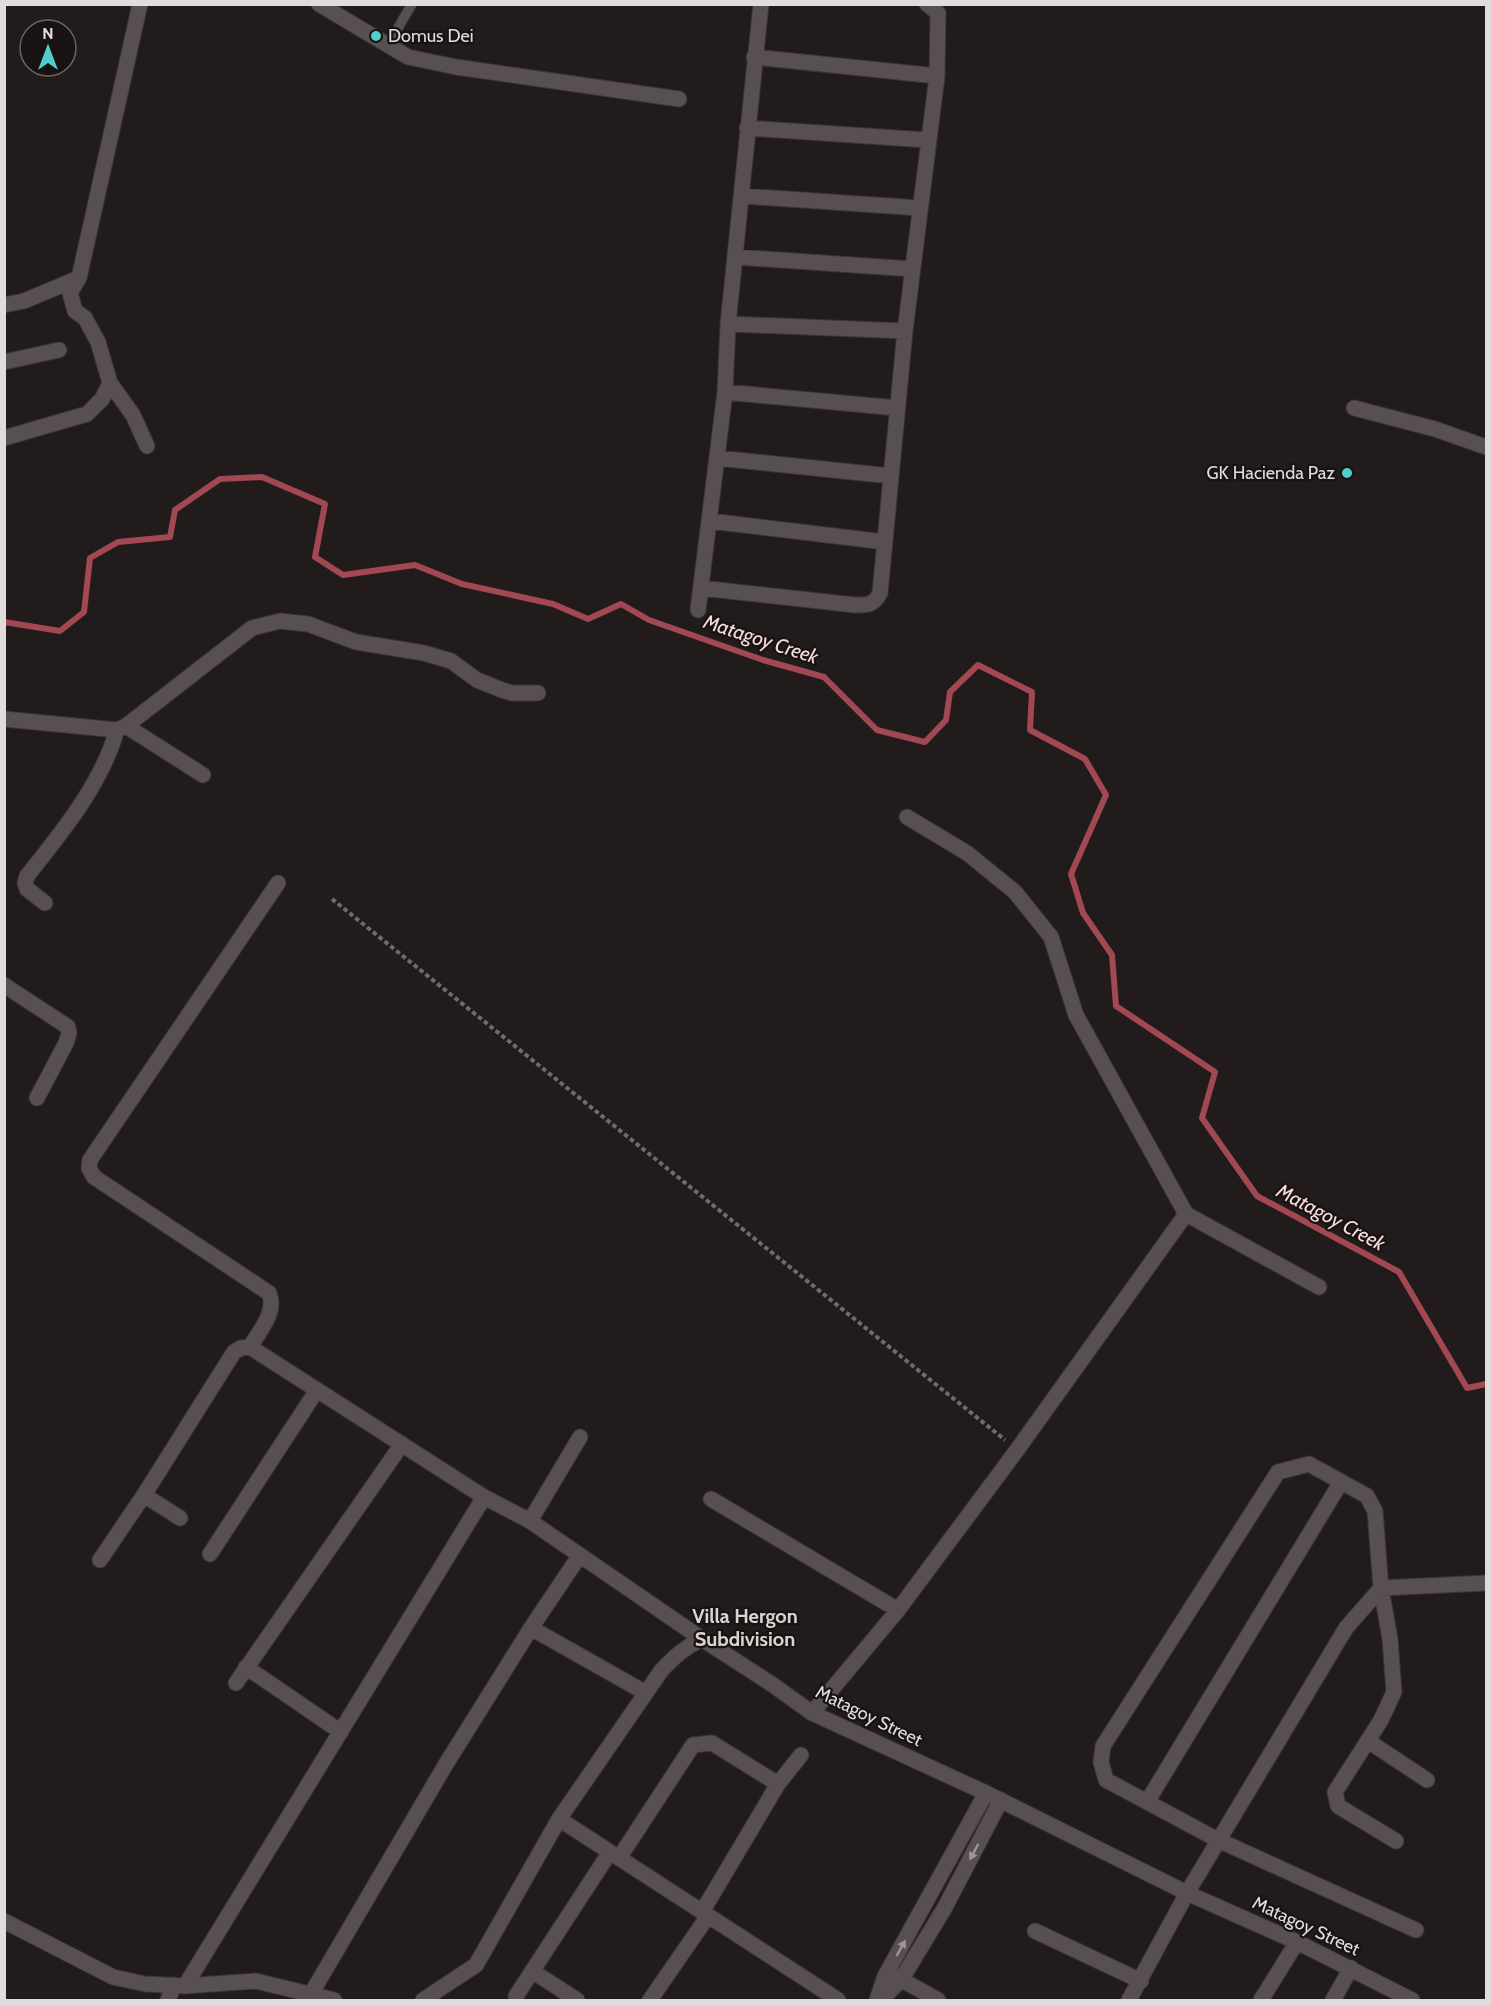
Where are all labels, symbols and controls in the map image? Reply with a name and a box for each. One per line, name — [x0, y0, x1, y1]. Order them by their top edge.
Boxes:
north arrow — [18, 18, 78, 78]
text: N — [42, 24, 54, 43]
place label: Domus Dei — [388, 25, 474, 47]
marker: Domus Dei — [369, 29, 383, 43]
place label: GK Hacienda Paz — [1206, 462, 1336, 484]
marker: GK Hacienda Paz — [1340, 466, 1354, 480]
water label: Matagoy Creek — [700, 609, 823, 669]
water label: Matagoy Creek — [1272, 1178, 1391, 1256]
district label: Villa Hergon Subdivision — [692, 1604, 798, 1651]
street label: Matagoy Street — [812, 1681, 926, 1751]
one-way arrow — [969, 1844, 979, 1861]
street label: Matagoy Street — [1249, 1892, 1363, 1960]
one-way arrow — [896, 1939, 906, 1956]

